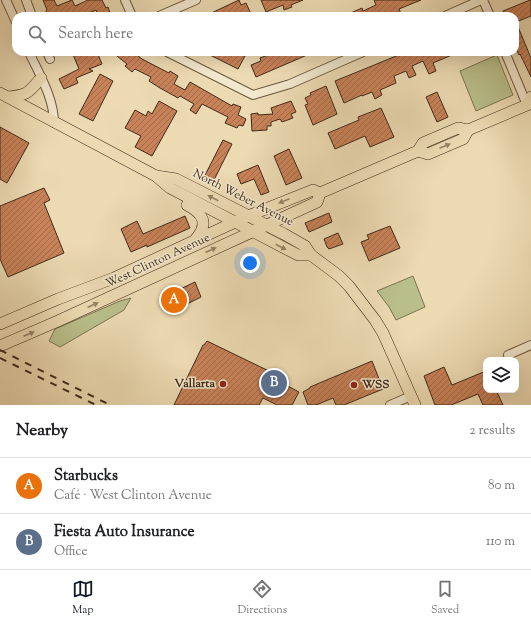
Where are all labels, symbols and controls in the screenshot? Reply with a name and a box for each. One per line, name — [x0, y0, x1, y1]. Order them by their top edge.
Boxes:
search box — [12, 12, 519, 56]
icon: search — [26, 23, 48, 45]
text: Search here — [58, 24, 133, 45]
one-way arrow — [440, 143, 452, 149]
street label: North Weber Avenue — [189, 165, 297, 231]
one-way arrow — [208, 194, 219, 201]
one-way arrow — [278, 199, 290, 205]
street label: West Clinton Avenue — [103, 229, 213, 293]
one-way arrow — [276, 243, 287, 250]
one-way arrow — [205, 247, 217, 254]
your location — [240, 253, 260, 273]
pin: A — [161, 285, 187, 315]
one-way arrow — [87, 302, 99, 308]
one-way arrow — [23, 331, 34, 337]
map controls — [483, 357, 519, 393]
button: layers — [483, 357, 519, 393]
pin: B — [261, 368, 287, 398]
place label: Vallarta — [173, 375, 215, 393]
place label: WSS — [361, 376, 389, 394]
marker: Vallarta — [218, 379, 228, 389]
marker: WSS — [349, 380, 359, 390]
text: Nearby — [16, 419, 68, 443]
text: 2 results — [470, 422, 515, 440]
text: Starbucks — [54, 466, 118, 487]
text: A — [24, 477, 34, 495]
text: 80 m — [488, 477, 515, 495]
text: Café · West Clinton Avenue — [54, 487, 212, 505]
text: Fiesta Auto Insurance — [54, 522, 195, 543]
text: B — [25, 533, 33, 551]
text: 110 m — [486, 533, 515, 551]
text: Office — [54, 543, 87, 561]
tab: Map — [72, 578, 94, 618]
tab: Directions — [238, 578, 287, 618]
tab: Saved — [431, 578, 459, 618]

